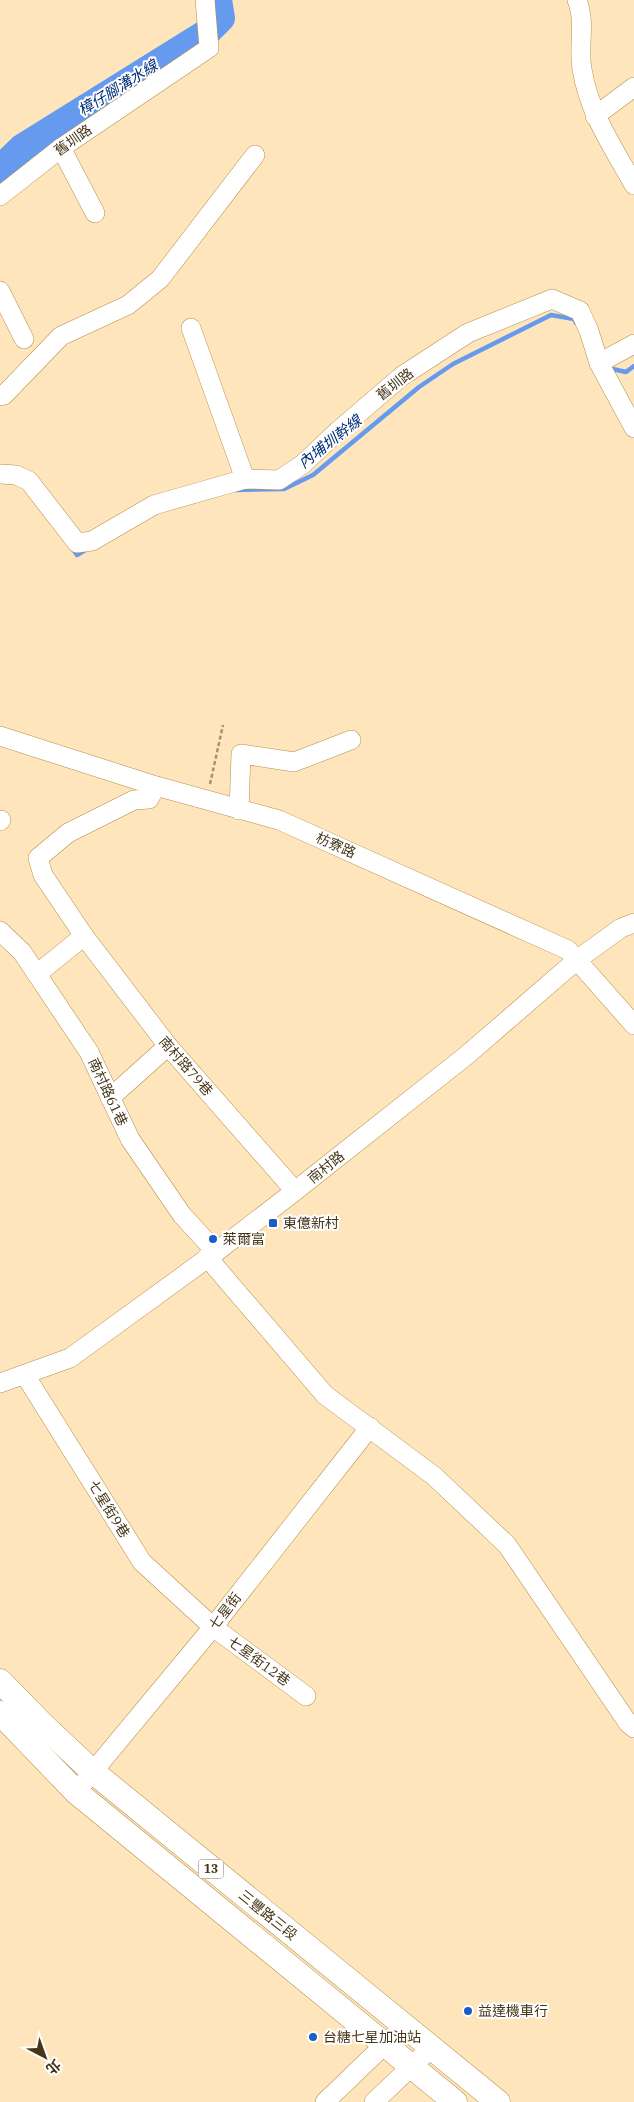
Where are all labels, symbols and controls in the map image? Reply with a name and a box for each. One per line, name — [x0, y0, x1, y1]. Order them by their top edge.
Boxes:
water label: 樟仔腳溝水線 — [75, 55, 163, 119]
street label: 舊圳路 — [51, 121, 95, 159]
street label: 舊圳路 — [373, 364, 417, 404]
water label: 內埔圳幹線 — [294, 410, 367, 472]
street label: 枋寮路 — [313, 828, 359, 862]
street label: 南村路79巷 — [155, 1033, 217, 1099]
street label: 南村路61巷 — [84, 1055, 132, 1129]
street label: 南村路 — [304, 1147, 348, 1187]
place label: 東億新村 — [283, 1214, 339, 1232]
marker: 東億新村 — [267, 1217, 279, 1229]
place label: 萊爾富 — [223, 1230, 265, 1248]
marker: 萊爾富 — [207, 1233, 219, 1245]
street label: 七星街9巷 — [84, 1477, 134, 1541]
street label: 七星街 — [205, 1589, 245, 1633]
street label: 七星街12巷 — [224, 1632, 294, 1690]
road number: 13 — [198, 1860, 224, 1878]
street label: 三豐路三段 — [235, 1886, 301, 1944]
place label: 益達機車行 — [478, 2002, 548, 2020]
marker: 益達機車行 — [462, 2005, 474, 2017]
place label: 台糖七星加油站 — [323, 2028, 421, 2046]
marker: 台糖七星加油站 — [307, 2031, 319, 2043]
north arrow — [20, 2032, 70, 2082]
text: 北 — [42, 2055, 65, 2078]

